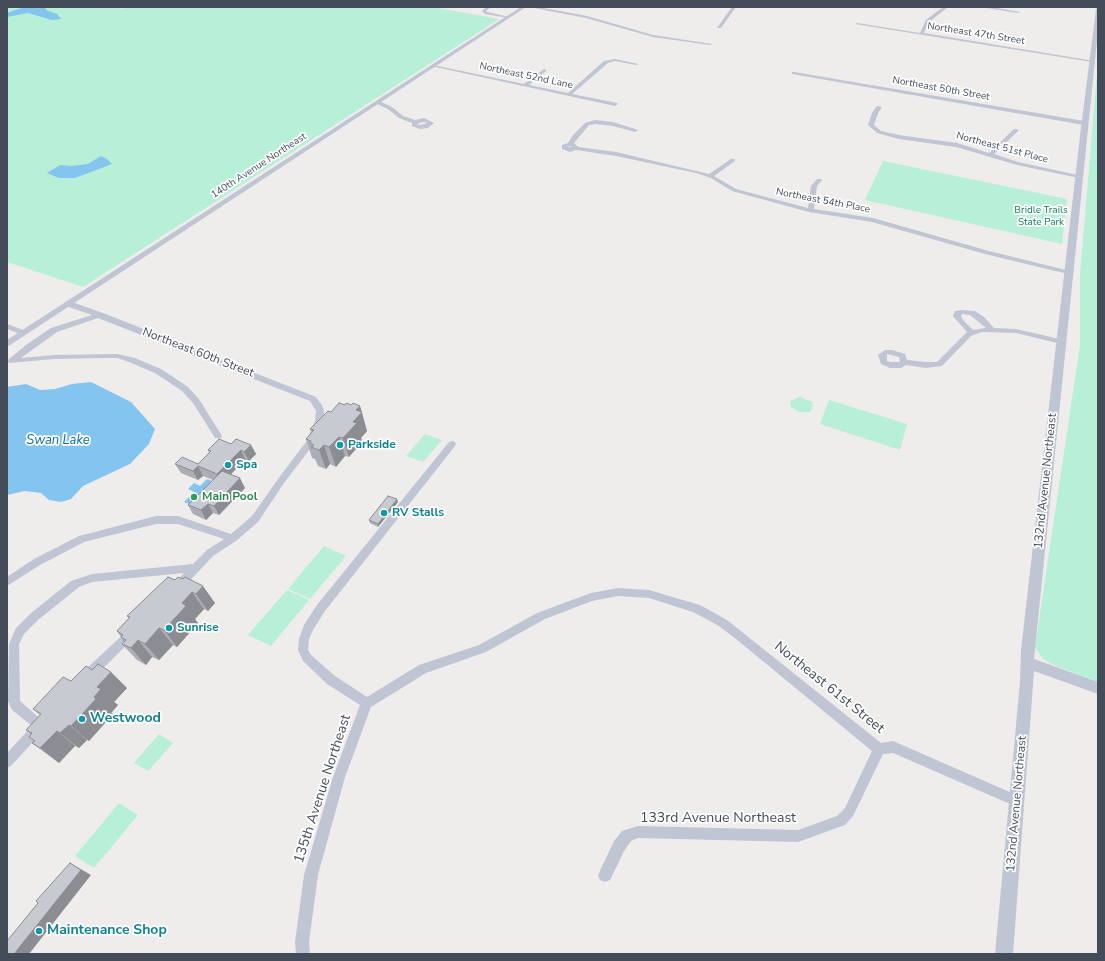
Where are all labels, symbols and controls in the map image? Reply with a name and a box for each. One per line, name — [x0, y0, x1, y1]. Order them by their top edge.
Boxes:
street label: Northeast 47th Street — [926, 20, 1026, 48]
street label: Northeast 52nd Lane — [478, 60, 574, 92]
street label: Northeast 50th Street — [891, 75, 991, 103]
street label: Northeast 51st Place — [955, 130, 1049, 166]
street label: 140th Avenue Northeast — [209, 131, 309, 201]
street label: Northeast 54th Place — [775, 186, 871, 216]
park label: Bridle Trails State Park — [1014, 205, 1068, 228]
street label: Northeast 60th Street — [140, 325, 256, 381]
street label: 132nd Avenue Northeast — [1032, 412, 1060, 550]
water label: Swan Lake — [26, 433, 90, 449]
place label: Parkside — [348, 438, 396, 452]
marker: Parkside — [335, 440, 345, 450]
place label: Spa — [236, 458, 257, 472]
marker: Spa — [223, 460, 233, 470]
place label: Main Pool — [202, 490, 257, 504]
marker: Main Pool — [189, 492, 199, 502]
place label: RV Stalls — [392, 506, 444, 520]
marker: RV Stalls — [379, 508, 389, 518]
place label: Sunrise — [177, 621, 219, 635]
marker: Sunrise — [164, 623, 174, 633]
street label: Northeast 61st Street — [771, 638, 887, 738]
place label: Westwood — [90, 711, 161, 727]
street label: 135th Avenue Northeast — [291, 712, 355, 866]
marker: Westwood — [77, 714, 87, 724]
street label: 132nd Avenue Northeast — [1004, 736, 1030, 872]
street label: 133rd Avenue Northeast — [640, 811, 796, 827]
place label: Maintenance Shop — [47, 923, 167, 939]
marker: Maintenance Shop — [34, 926, 44, 936]

